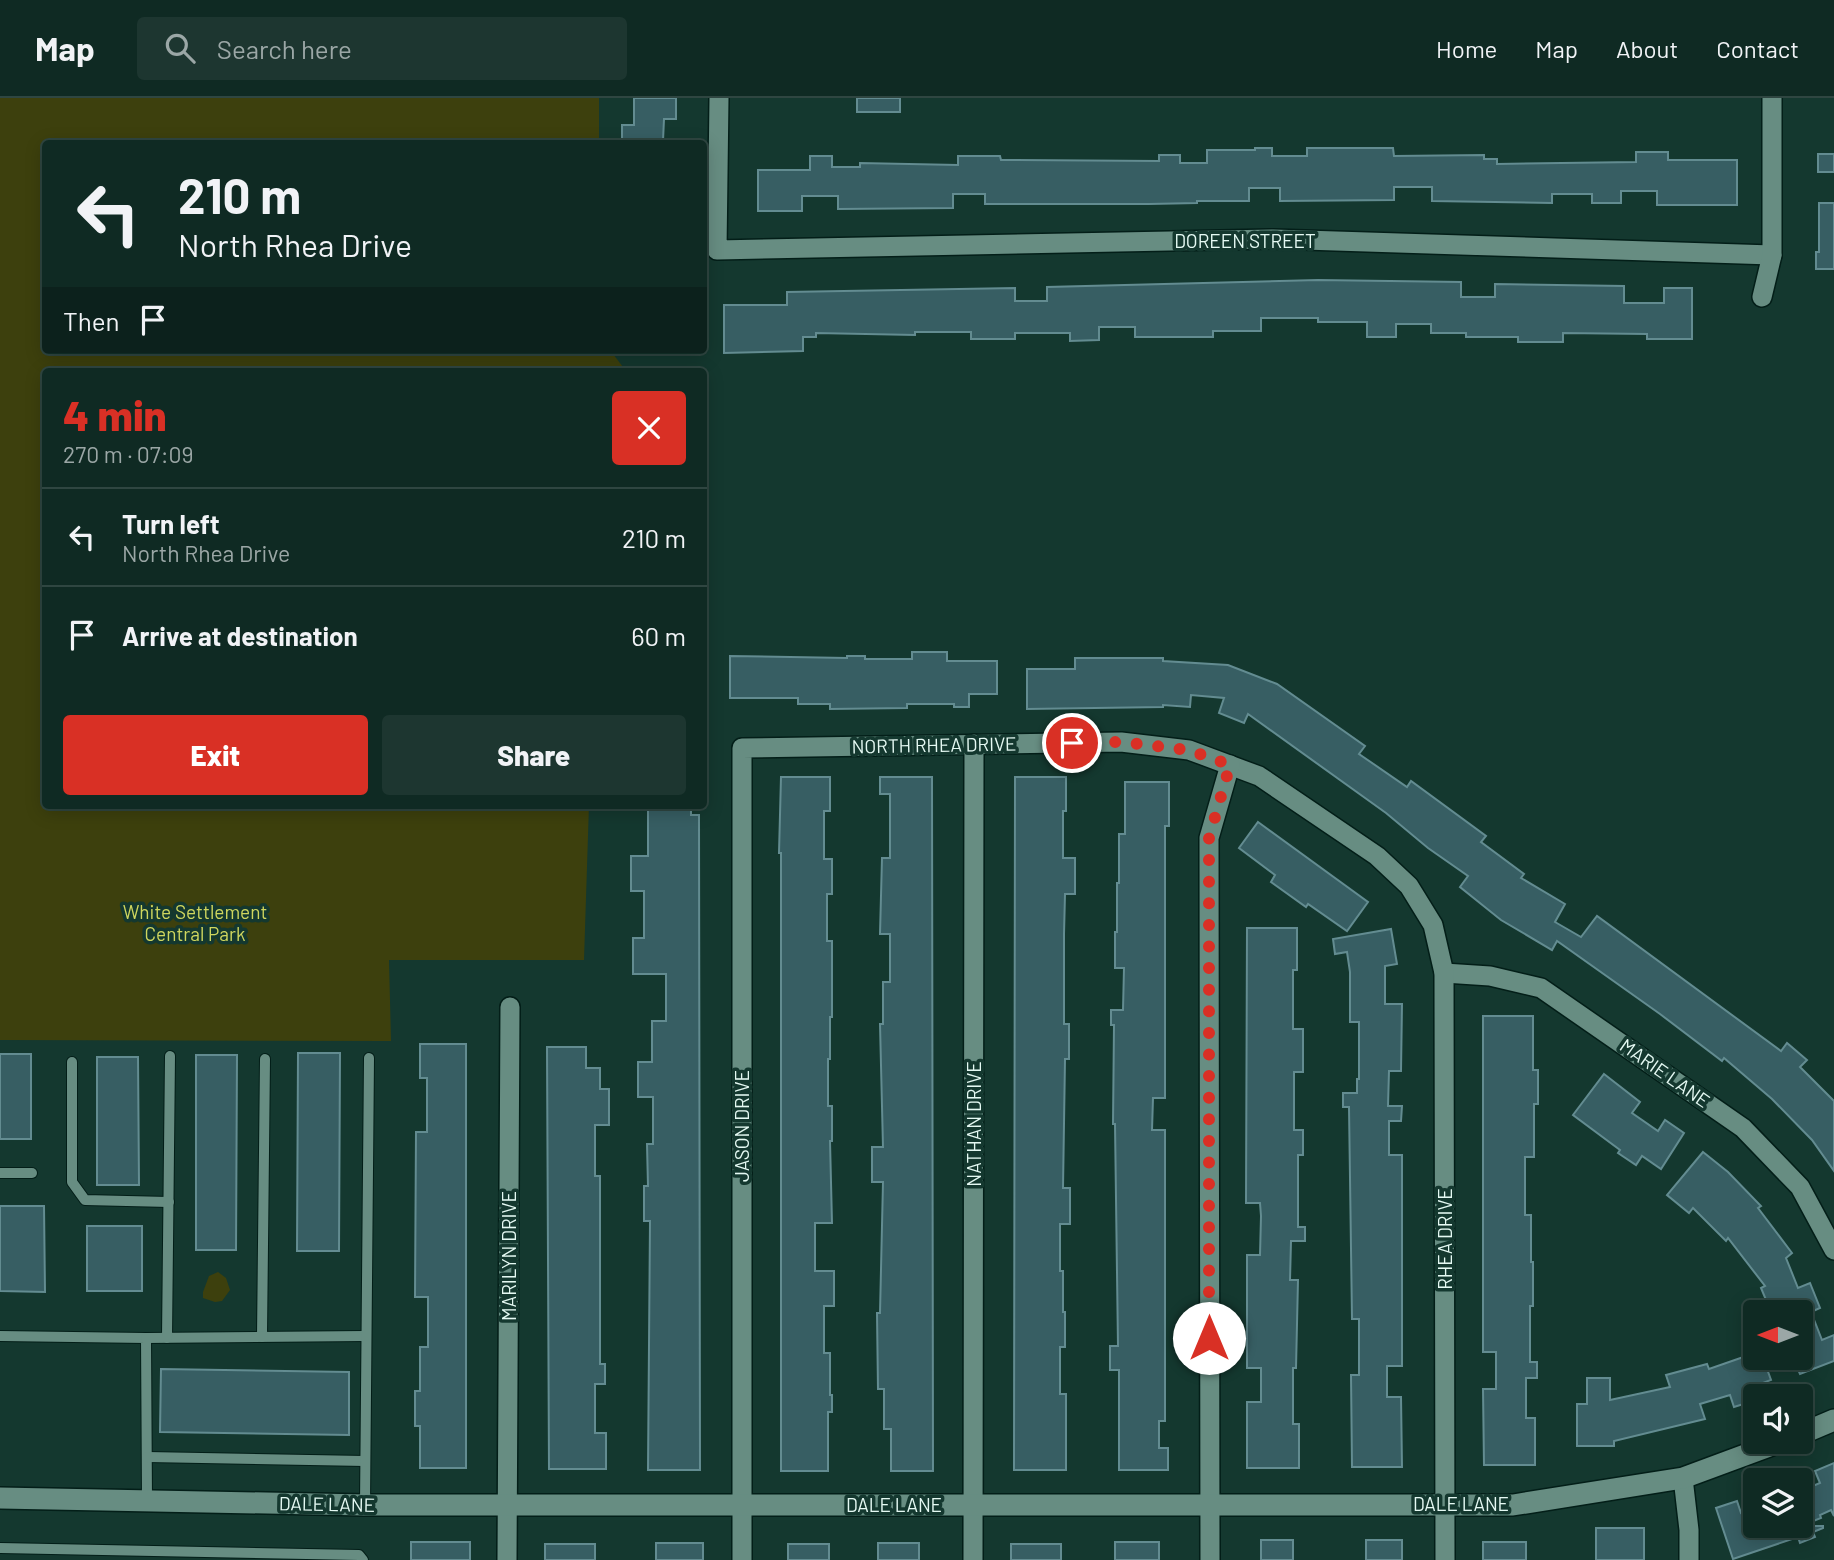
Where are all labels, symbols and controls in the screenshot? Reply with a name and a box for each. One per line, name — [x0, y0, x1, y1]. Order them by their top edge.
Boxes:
search box — [137, 17, 627, 80]
text: Map — [35, 28, 95, 68]
icon: search — [161, 29, 199, 67]
text: Search here — [217, 33, 352, 64]
text: Home — [1436, 34, 1497, 63]
text: Map — [1535, 34, 1578, 63]
text: About — [1616, 34, 1678, 63]
text: Contact — [1716, 34, 1799, 63]
text: 210 m — [178, 165, 301, 224]
icon: left — [63, 168, 154, 259]
text: North Rhea Drive — [178, 225, 412, 263]
street label: DOREEN STREET — [1174, 229, 1316, 252]
icon: arrive — [134, 301, 172, 339]
text: Then — [63, 305, 120, 336]
text: 4 min — [63, 389, 167, 439]
button: close — [612, 391, 686, 465]
text: 270 m · 07:09 — [63, 440, 194, 468]
text: Turn left — [122, 508, 220, 539]
icon: left — [63, 518, 101, 556]
text: 210 m — [622, 522, 686, 553]
text: North Rhea Drive — [122, 539, 290, 567]
icon: arrive — [63, 616, 101, 654]
text: Arrive at destination — [122, 620, 358, 651]
text: 60 m — [631, 620, 686, 651]
pin — [1042, 713, 1102, 773]
button: Exit — [63, 715, 368, 795]
button: Share — [382, 715, 686, 795]
icon: arrive — [1053, 724, 1091, 762]
street label: NORTH RHEA DRIVE — [851, 732, 1017, 757]
park label: White Settlement Central Park — [123, 900, 267, 945]
street label: MARIE LANE — [1616, 1033, 1715, 1112]
street label: NATHAN DRIVE — [962, 1061, 985, 1187]
street label: JASON DRIVE — [730, 1070, 753, 1182]
street label: RHEA DRIVE — [1433, 1188, 1456, 1290]
street label: MARILYN DRIVE — [497, 1191, 520, 1321]
north arrow — [1743, 1300, 1813, 1370]
map controls — [1743, 1300, 1813, 1538]
position arrow — [1172, 1301, 1246, 1375]
button: sound — [1743, 1384, 1813, 1454]
button: layers — [1743, 1468, 1813, 1538]
street label: DALE LANE — [279, 1491, 375, 1516]
street label: DALE LANE — [1413, 1492, 1509, 1515]
street label: DALE LANE — [846, 1493, 942, 1516]

